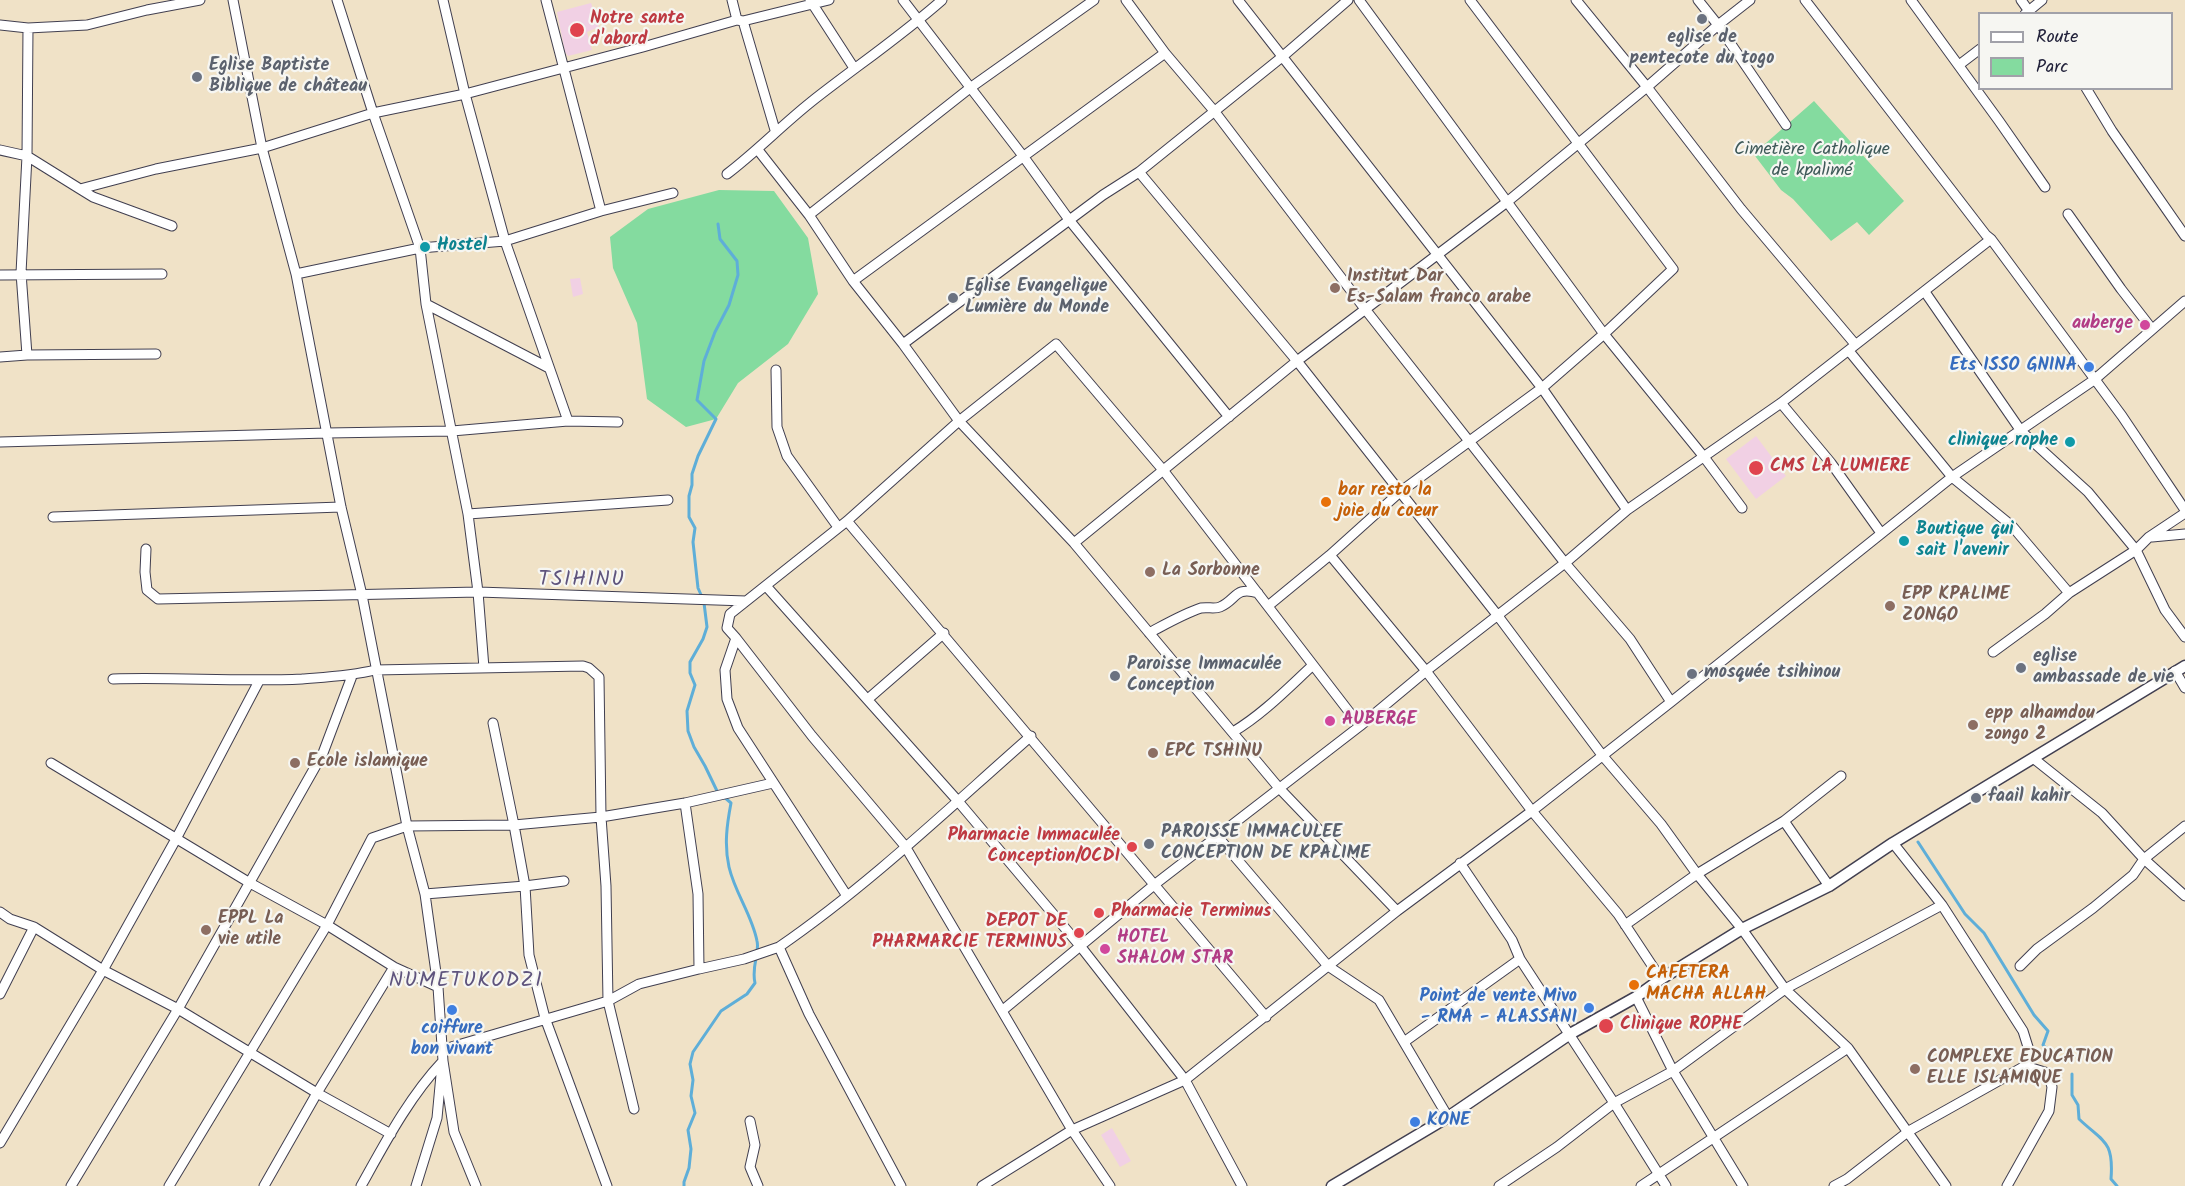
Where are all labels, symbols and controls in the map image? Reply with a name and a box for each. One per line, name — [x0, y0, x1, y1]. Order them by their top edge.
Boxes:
place label: Notre sante d'abord — [590, 9, 684, 52]
marker: eglise de pentecote du togo — [1695, 12, 1709, 26]
legend — [1978, 12, 2173, 90]
marker: Notre sante d'abord — [568, 21, 586, 39]
text: Route — [2036, 23, 2078, 52]
place label: eglise de pentecote du togo — [1630, 28, 1774, 70]
text: Parc — [2036, 53, 2068, 82]
place label: Eglise Baptiste Biblique de château — [209, 56, 367, 98]
marker: Eglise Baptiste Biblique de château — [190, 70, 204, 84]
park label: Cimetière Catholique de kpalimé — [1734, 140, 1890, 182]
place label: Hostel — [437, 236, 487, 258]
marker: Hostel — [418, 240, 432, 254]
place label: Institut Dar Es-Salam franco arabe — [1347, 267, 1531, 310]
place label: Eglise Evangelique Lumière du Monde — [965, 277, 1109, 320]
marker: Institut Dar Es-Salam franco arabe — [1328, 281, 1342, 295]
marker: Eglise Evangelique Lumière du Monde — [946, 291, 960, 305]
place label: auberge — [2072, 314, 2133, 336]
marker: auberge — [2138, 318, 2152, 332]
place label: Ets ISSO GNINA — [1950, 356, 2077, 378]
marker: Ets ISSO GNINA — [2082, 360, 2096, 374]
place label: clinique rophe — [1948, 431, 2058, 453]
marker: clinique rophe — [2063, 435, 2077, 449]
place label: CMS LA LUMIERE — [1770, 457, 1910, 479]
marker: CMS LA LUMIERE — [1747, 459, 1765, 477]
place label: bar resto la joie du coeur — [1338, 481, 1438, 524]
marker: bar resto la joie du coeur — [1319, 495, 1333, 509]
place label: Boutique qui sait l'avenir — [1916, 520, 2014, 562]
marker: Boutique qui sait l'avenir — [1897, 534, 1911, 548]
place label: La Sorbonne — [1162, 561, 1260, 583]
marker: La Sorbonne — [1143, 565, 1157, 579]
district label: TSIHINU — [539, 568, 625, 594]
place label: EPP KPALIME ZONGO — [1902, 585, 2010, 628]
marker: EPP KPALIME ZONGO — [1883, 599, 1897, 613]
place label: eglise ambassade de vie — [2033, 647, 2174, 690]
place label: Paroisse Immaculée Conception — [1127, 655, 1282, 698]
marker: eglise ambassade de vie — [2014, 661, 2028, 675]
place label: mosquée tsihinou — [1704, 663, 1840, 685]
marker: mosquée tsihinou — [1685, 667, 1699, 681]
marker: Paroisse Immaculée Conception — [1108, 669, 1122, 683]
place label: epp alhamdou zongo 2 — [1985, 704, 2095, 746]
place label: AUBERGE — [1342, 710, 1417, 732]
marker: AUBERGE — [1323, 714, 1337, 728]
marker: epp alhamdou zongo 2 — [1966, 718, 1980, 732]
place label: EPC TSHINU — [1165, 742, 1262, 764]
marker: EPC TSHINU — [1146, 746, 1160, 760]
place label: Ecole islamique — [307, 752, 428, 774]
marker: Ecole islamique — [288, 756, 302, 770]
place label: faail kahir — [1988, 787, 2070, 809]
marker: faail kahir — [1969, 791, 1983, 805]
place label: PAROISSE IMMACULEE CONCEPTION DE KPALIME — [1161, 823, 1370, 866]
place label: Pharmacie Immaculée Conception/OCDI — [948, 826, 1120, 868]
marker: PAROISSE IMMACULEE CONCEPTION DE KPALIME — [1142, 837, 1156, 851]
marker: Pharmacie Immaculée Conception/OCDI — [1125, 840, 1139, 854]
place label: Pharmacie Terminus — [1111, 902, 1271, 924]
marker: Pharmacie Terminus — [1092, 906, 1106, 920]
place label: EPPL La vie utile — [218, 909, 283, 952]
place label: DEPOT DE PHARMARCIE TERMINUS — [872, 912, 1067, 954]
marker: EPPL La vie utile — [199, 923, 213, 937]
marker: DEPOT DE PHARMARCIE TERMINUS — [1072, 926, 1086, 940]
place label: HOTEL SHALOM STAR — [1117, 928, 1233, 970]
marker: HOTEL SHALOM STAR — [1098, 942, 1112, 956]
place label: CAFETERA MACHA ALLAH — [1646, 964, 1766, 1006]
district label: NUMETUKODZI — [389, 969, 543, 995]
marker: CAFETERA MACHA ALLAH — [1627, 978, 1641, 992]
place label: Point de vente Mivo - RMA - ALASSANI — [1420, 987, 1577, 1030]
marker: Point de vente Mivo - RMA - ALASSANI — [1582, 1001, 1596, 1015]
marker: coiffure bon vivant — [445, 1003, 459, 1017]
place label: Clinique ROPHE — [1620, 1015, 1743, 1037]
marker: Clinique ROPHE — [1597, 1017, 1615, 1035]
place label: coiffure bon vivant — [411, 1019, 493, 1062]
place label: COMPLEXE EDUCATION ELLE ISLAMIQUE — [1927, 1048, 2113, 1090]
marker: COMPLEXE EDUCATION ELLE ISLAMIQUE — [1908, 1062, 1922, 1076]
place label: KONE — [1427, 1111, 1470, 1133]
marker: KONE — [1408, 1115, 1422, 1129]

